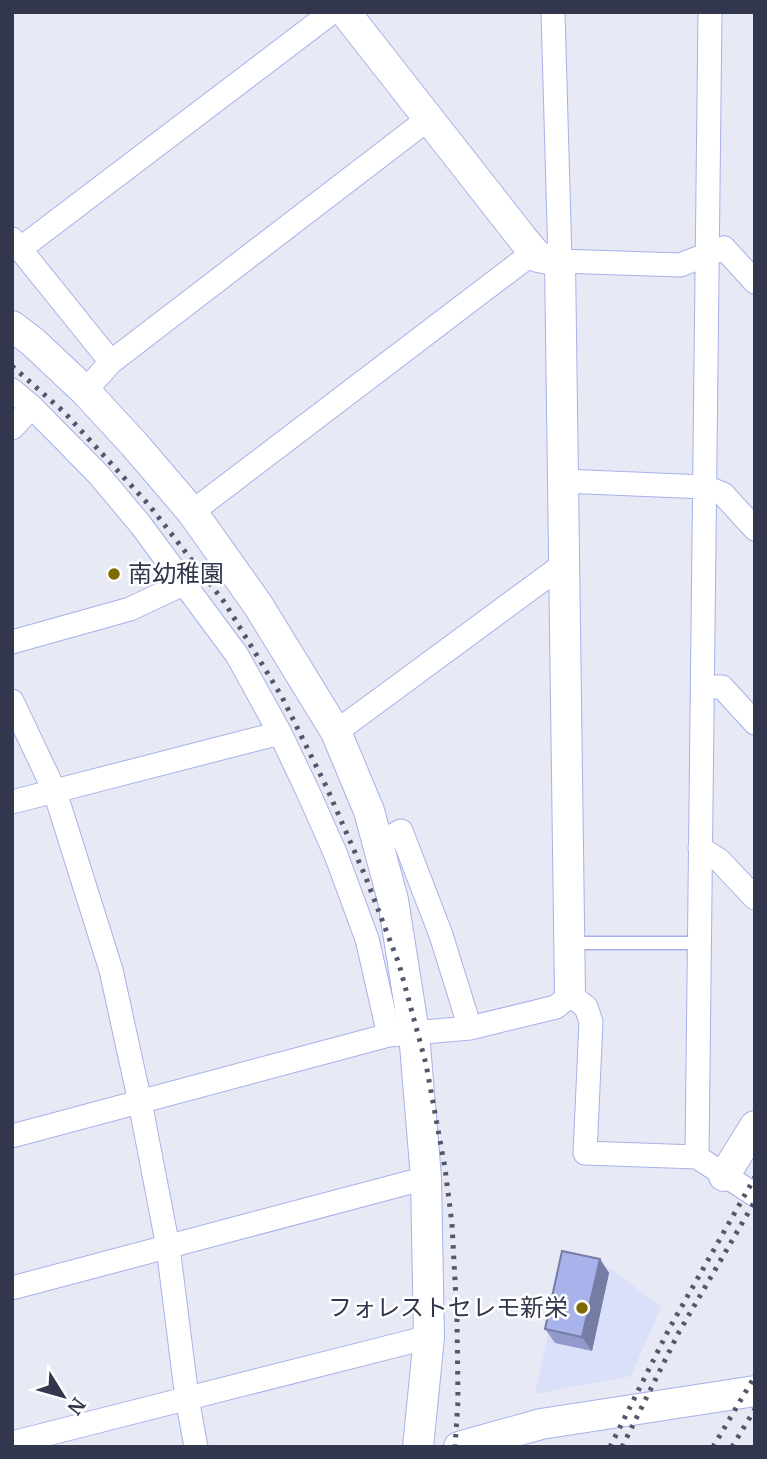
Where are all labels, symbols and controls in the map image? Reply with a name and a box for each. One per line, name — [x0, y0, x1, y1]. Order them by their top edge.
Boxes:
place label: 南幼稚園 — [128, 558, 224, 589]
marker: 南幼稚園 — [106, 566, 122, 582]
place label: フォレストセレモ新栄 — [328, 1292, 568, 1323]
marker: フォレストセレモ新栄 — [574, 1300, 590, 1316]
north arrow — [28, 1361, 98, 1431]
text: N — [62, 1393, 91, 1419]

